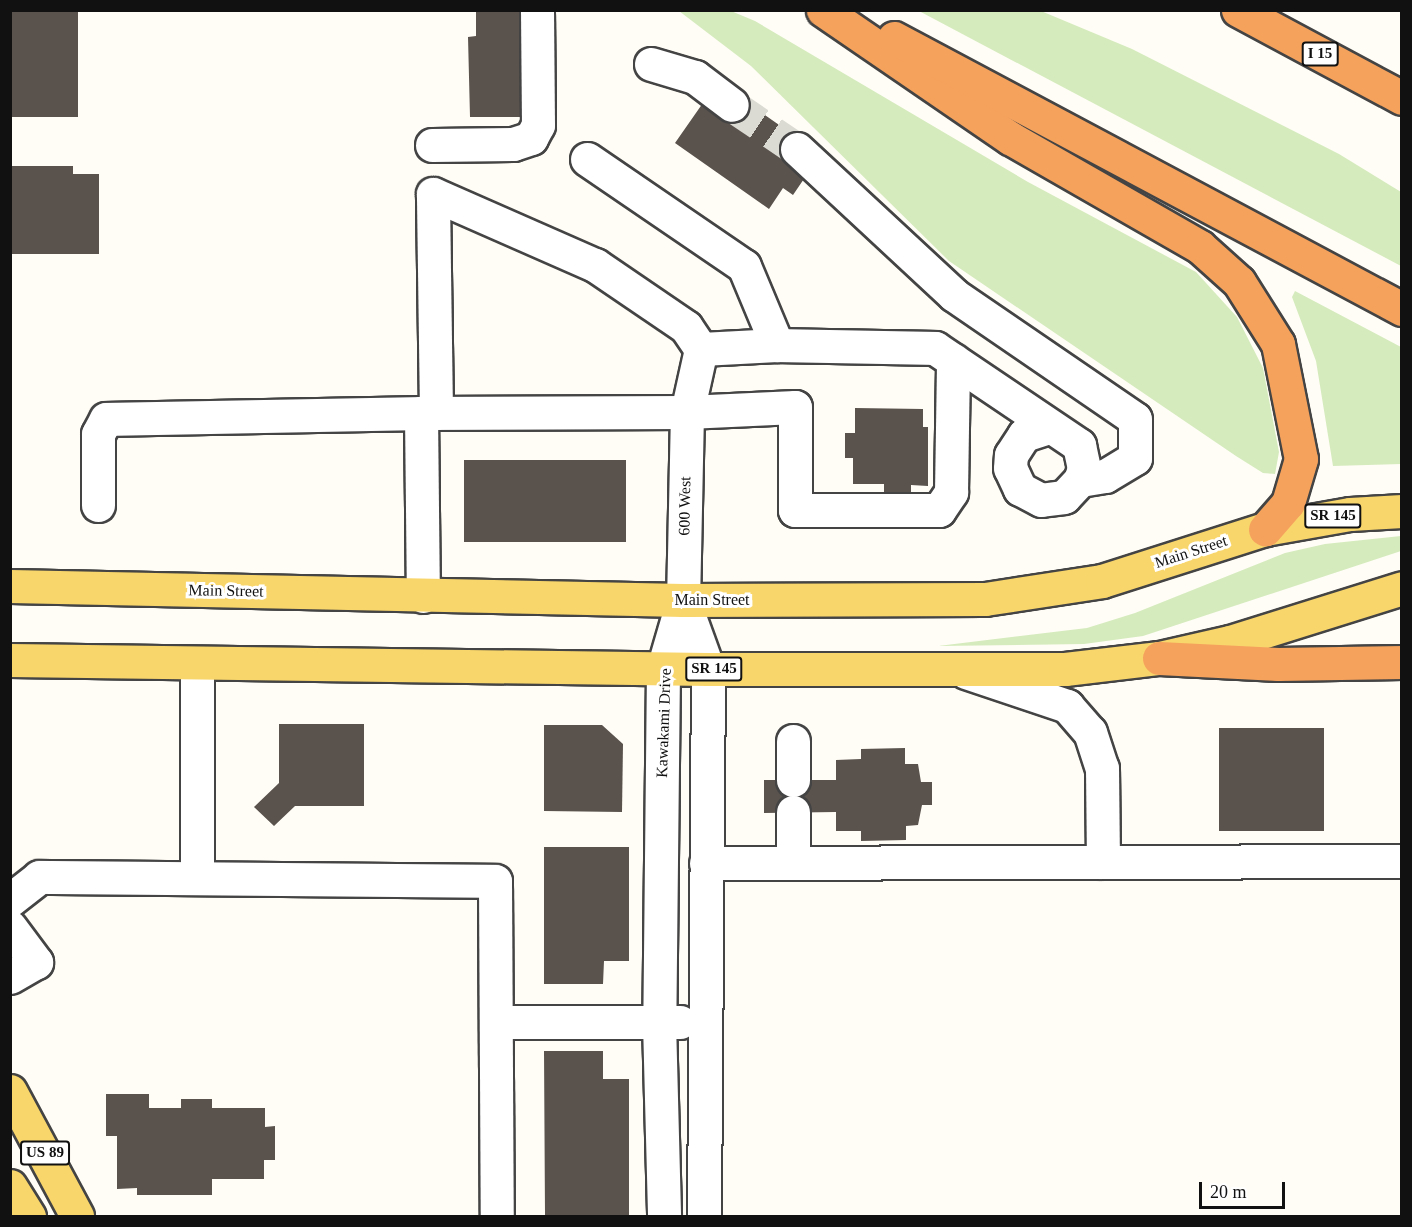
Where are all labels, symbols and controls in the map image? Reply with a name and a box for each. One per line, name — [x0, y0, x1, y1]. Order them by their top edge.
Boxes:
road number: I 15 — [1300, 42, 1340, 66]
street label: 600 West — [675, 476, 695, 536]
road number: SR 145 — [1303, 504, 1363, 528]
street label: Main Street — [1152, 531, 1230, 573]
street label: Main Street — [188, 581, 264, 601]
street label: Main Street — [674, 590, 750, 610]
road number: SR 145 — [684, 657, 744, 681]
street label: Kawakami Drive — [652, 668, 676, 778]
road number: US 89 — [20, 1141, 70, 1165]
scale bar — [1202, 1170, 1288, 1208]
text: 20 m — [1210, 1182, 1247, 1202]

